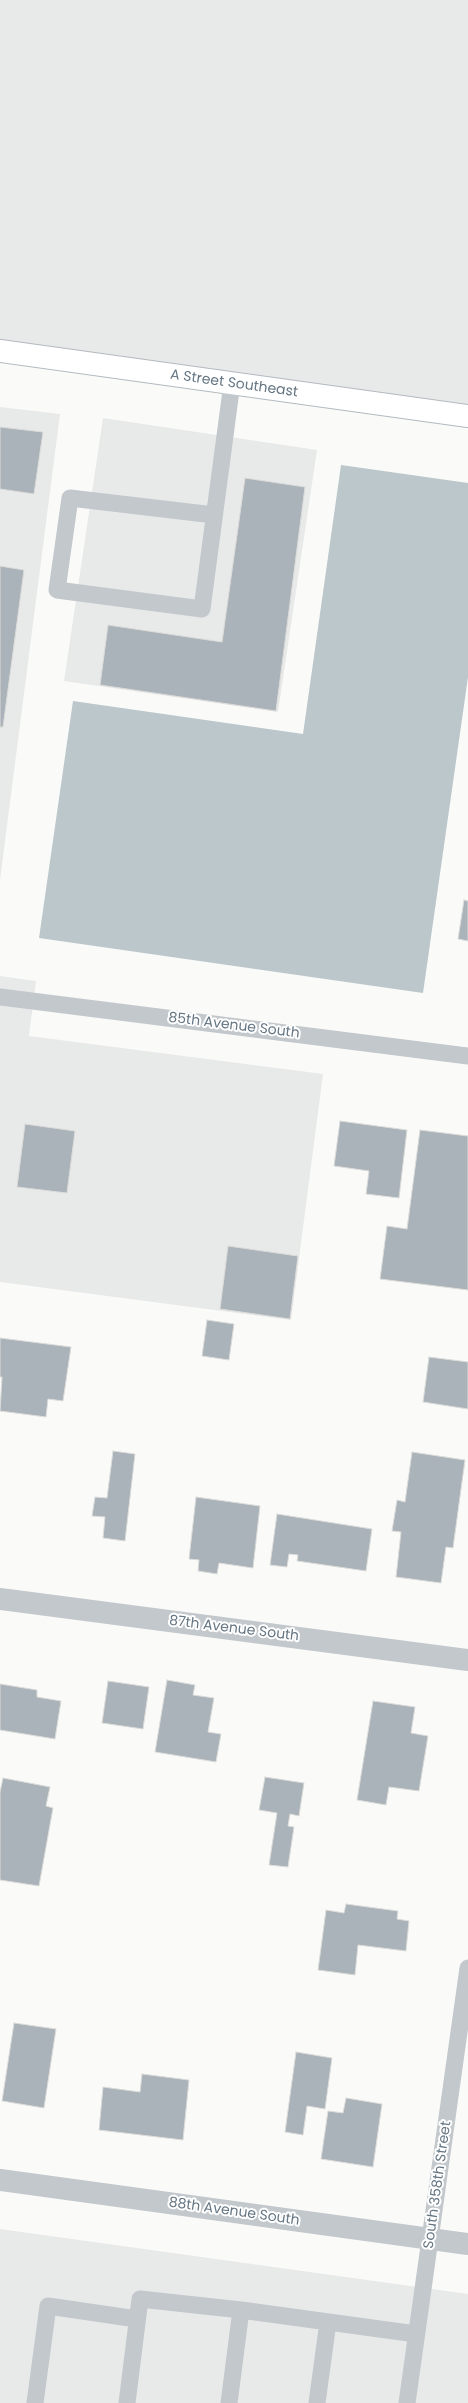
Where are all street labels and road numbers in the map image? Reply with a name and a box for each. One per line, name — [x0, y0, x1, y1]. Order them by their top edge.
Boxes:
street label: A Street Southeast — [169, 367, 299, 401]
street label: 85th Avenue South — [168, 1010, 300, 1042]
street label: 87th Avenue South — [168, 1613, 300, 1645]
street label: South 358th Street — [421, 2120, 455, 2250]
street label: 88th Avenue South — [167, 2194, 301, 2230]

